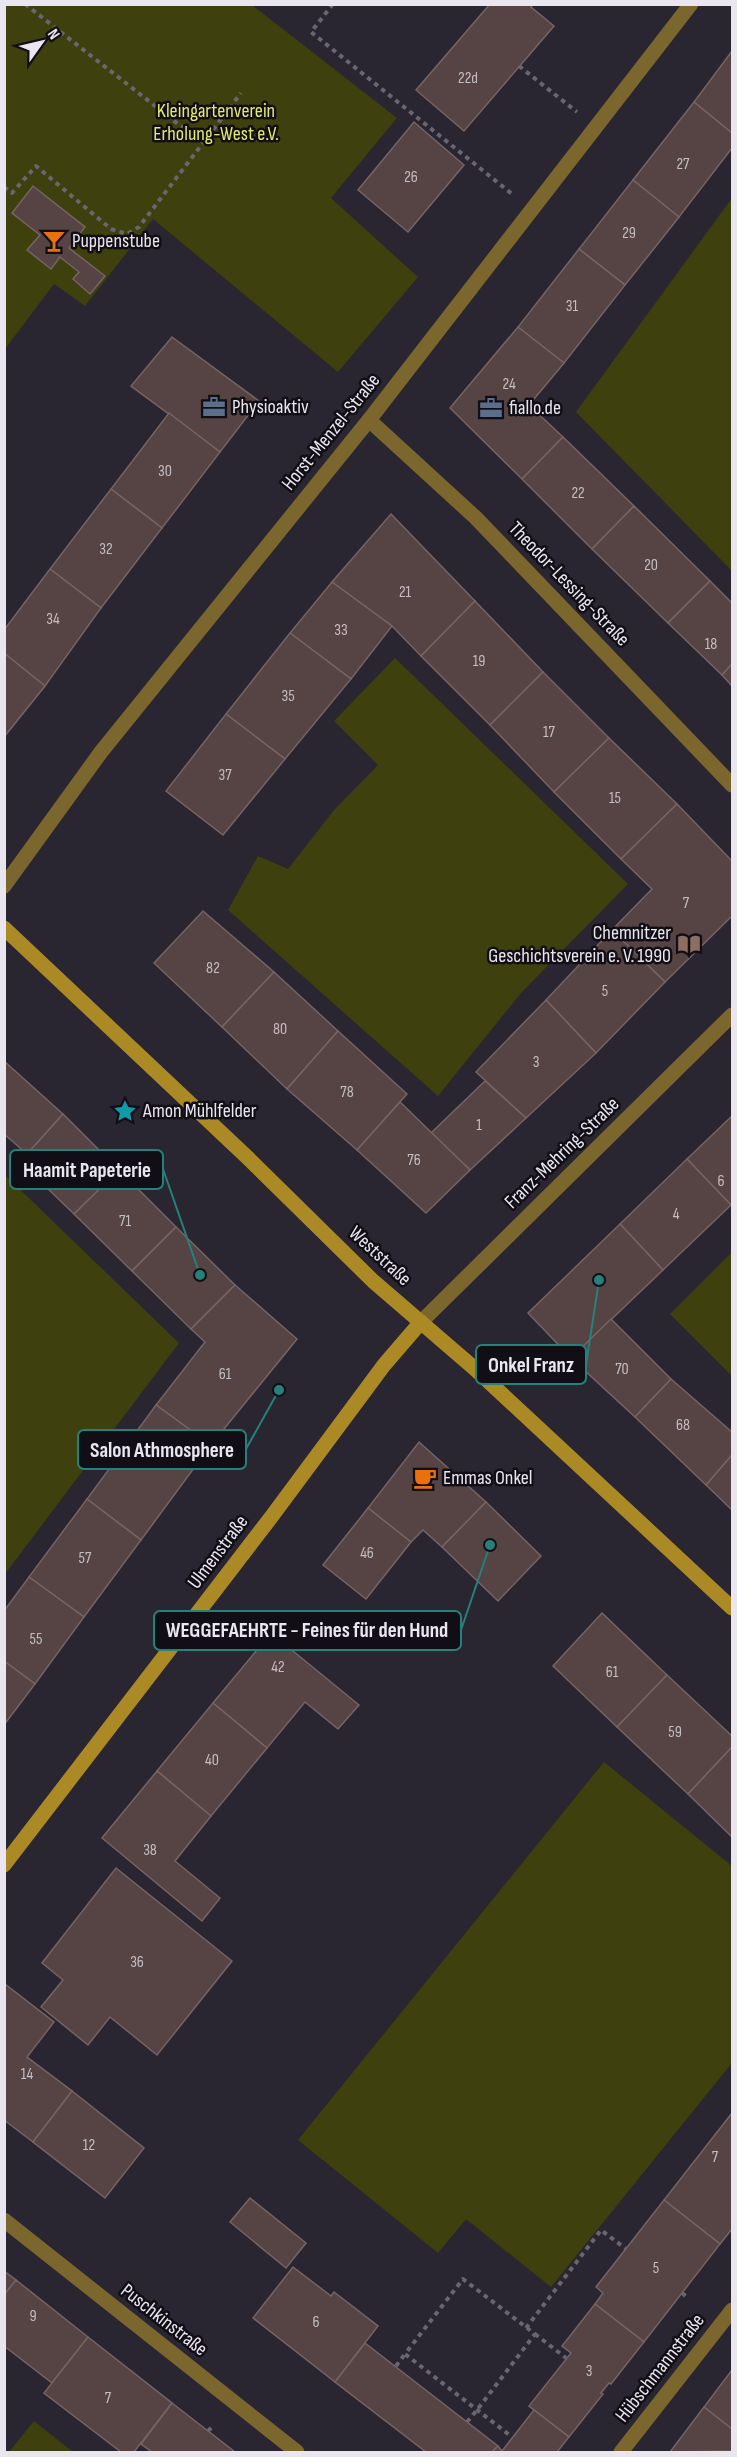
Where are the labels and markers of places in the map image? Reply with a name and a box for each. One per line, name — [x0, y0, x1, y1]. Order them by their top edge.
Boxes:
bar icon: Puppenstube — [41, 228, 67, 254]
place label: Puppenstube — [72, 229, 160, 253]
office icon: Physioaktiv — [201, 394, 227, 420]
place label: Physioaktiv — [232, 395, 309, 419]
office icon: fiallo.de — [478, 395, 504, 421]
place label: fiallo.de — [509, 396, 561, 420]
place label: Chemnitzer Geschichtsverein e. V. 1990 — [488, 921, 671, 968]
library icon: Chemnitzer Geschichtsverein e. V. 1990 — [676, 931, 702, 957]
place icon: Amon Mühlfelder — [112, 1098, 138, 1124]
place label: Amon Mühlfelder — [142, 1099, 257, 1123]
callout: Haamit Papeterie — [10, 1150, 163, 1189]
callout: Onkel Franz — [476, 1345, 586, 1384]
callout: Salon Athmosphere — [78, 1430, 246, 1469]
cafe icon: Emmas Onkel — [412, 1465, 438, 1491]
place label: Emmas Onkel — [443, 1466, 532, 1490]
callout: WEGGEFAEHRTE - Feines für den Hund — [154, 1611, 461, 1650]

